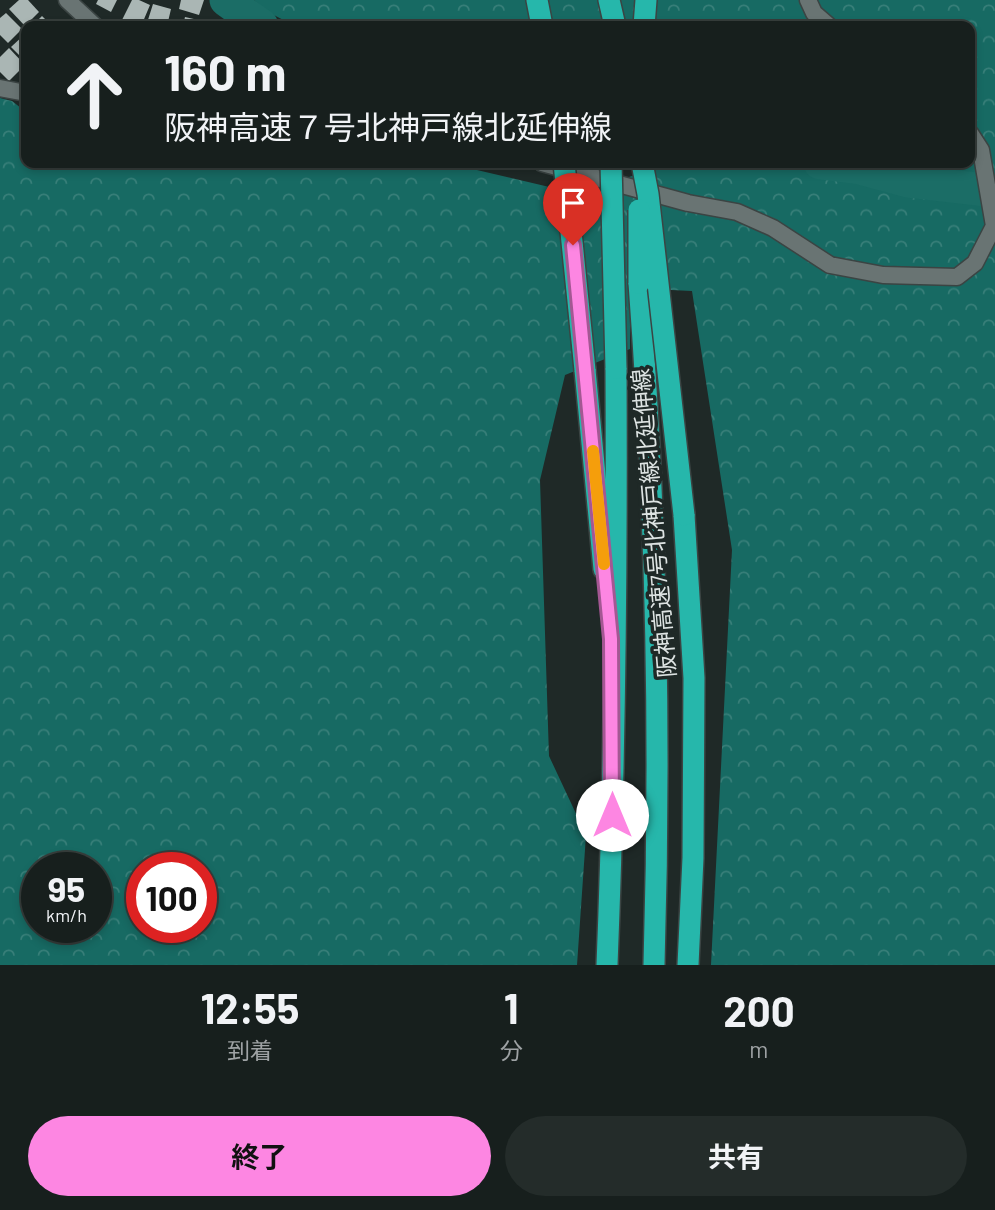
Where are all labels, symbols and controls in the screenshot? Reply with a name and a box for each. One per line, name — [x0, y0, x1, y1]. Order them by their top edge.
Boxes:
text: 160 m — [164, 42, 286, 101]
icon: ahead — [49, 49, 140, 140]
text: 阪神高速７号北神戸線北延伸線 — [164, 107, 612, 145]
pin — [543, 173, 603, 245]
icon: arrive — [554, 184, 592, 222]
street label: 阪神高速7号北神戸線北延伸線 — [626, 368, 680, 679]
position arrow — [575, 778, 649, 852]
speed limit sign: 100 — [126, 852, 217, 943]
text: 95 — [48, 867, 85, 909]
text: km/h — [46, 904, 87, 926]
text: 12:55 — [200, 982, 299, 1032]
text: 1 — [504, 982, 519, 1032]
text: 200 — [723, 985, 795, 1035]
text: m — [749, 1035, 768, 1063]
text: 到着 — [227, 1036, 273, 1064]
text: 分 — [500, 1036, 523, 1064]
button: 終了 — [28, 1116, 491, 1196]
button: 共有 — [505, 1116, 967, 1196]

